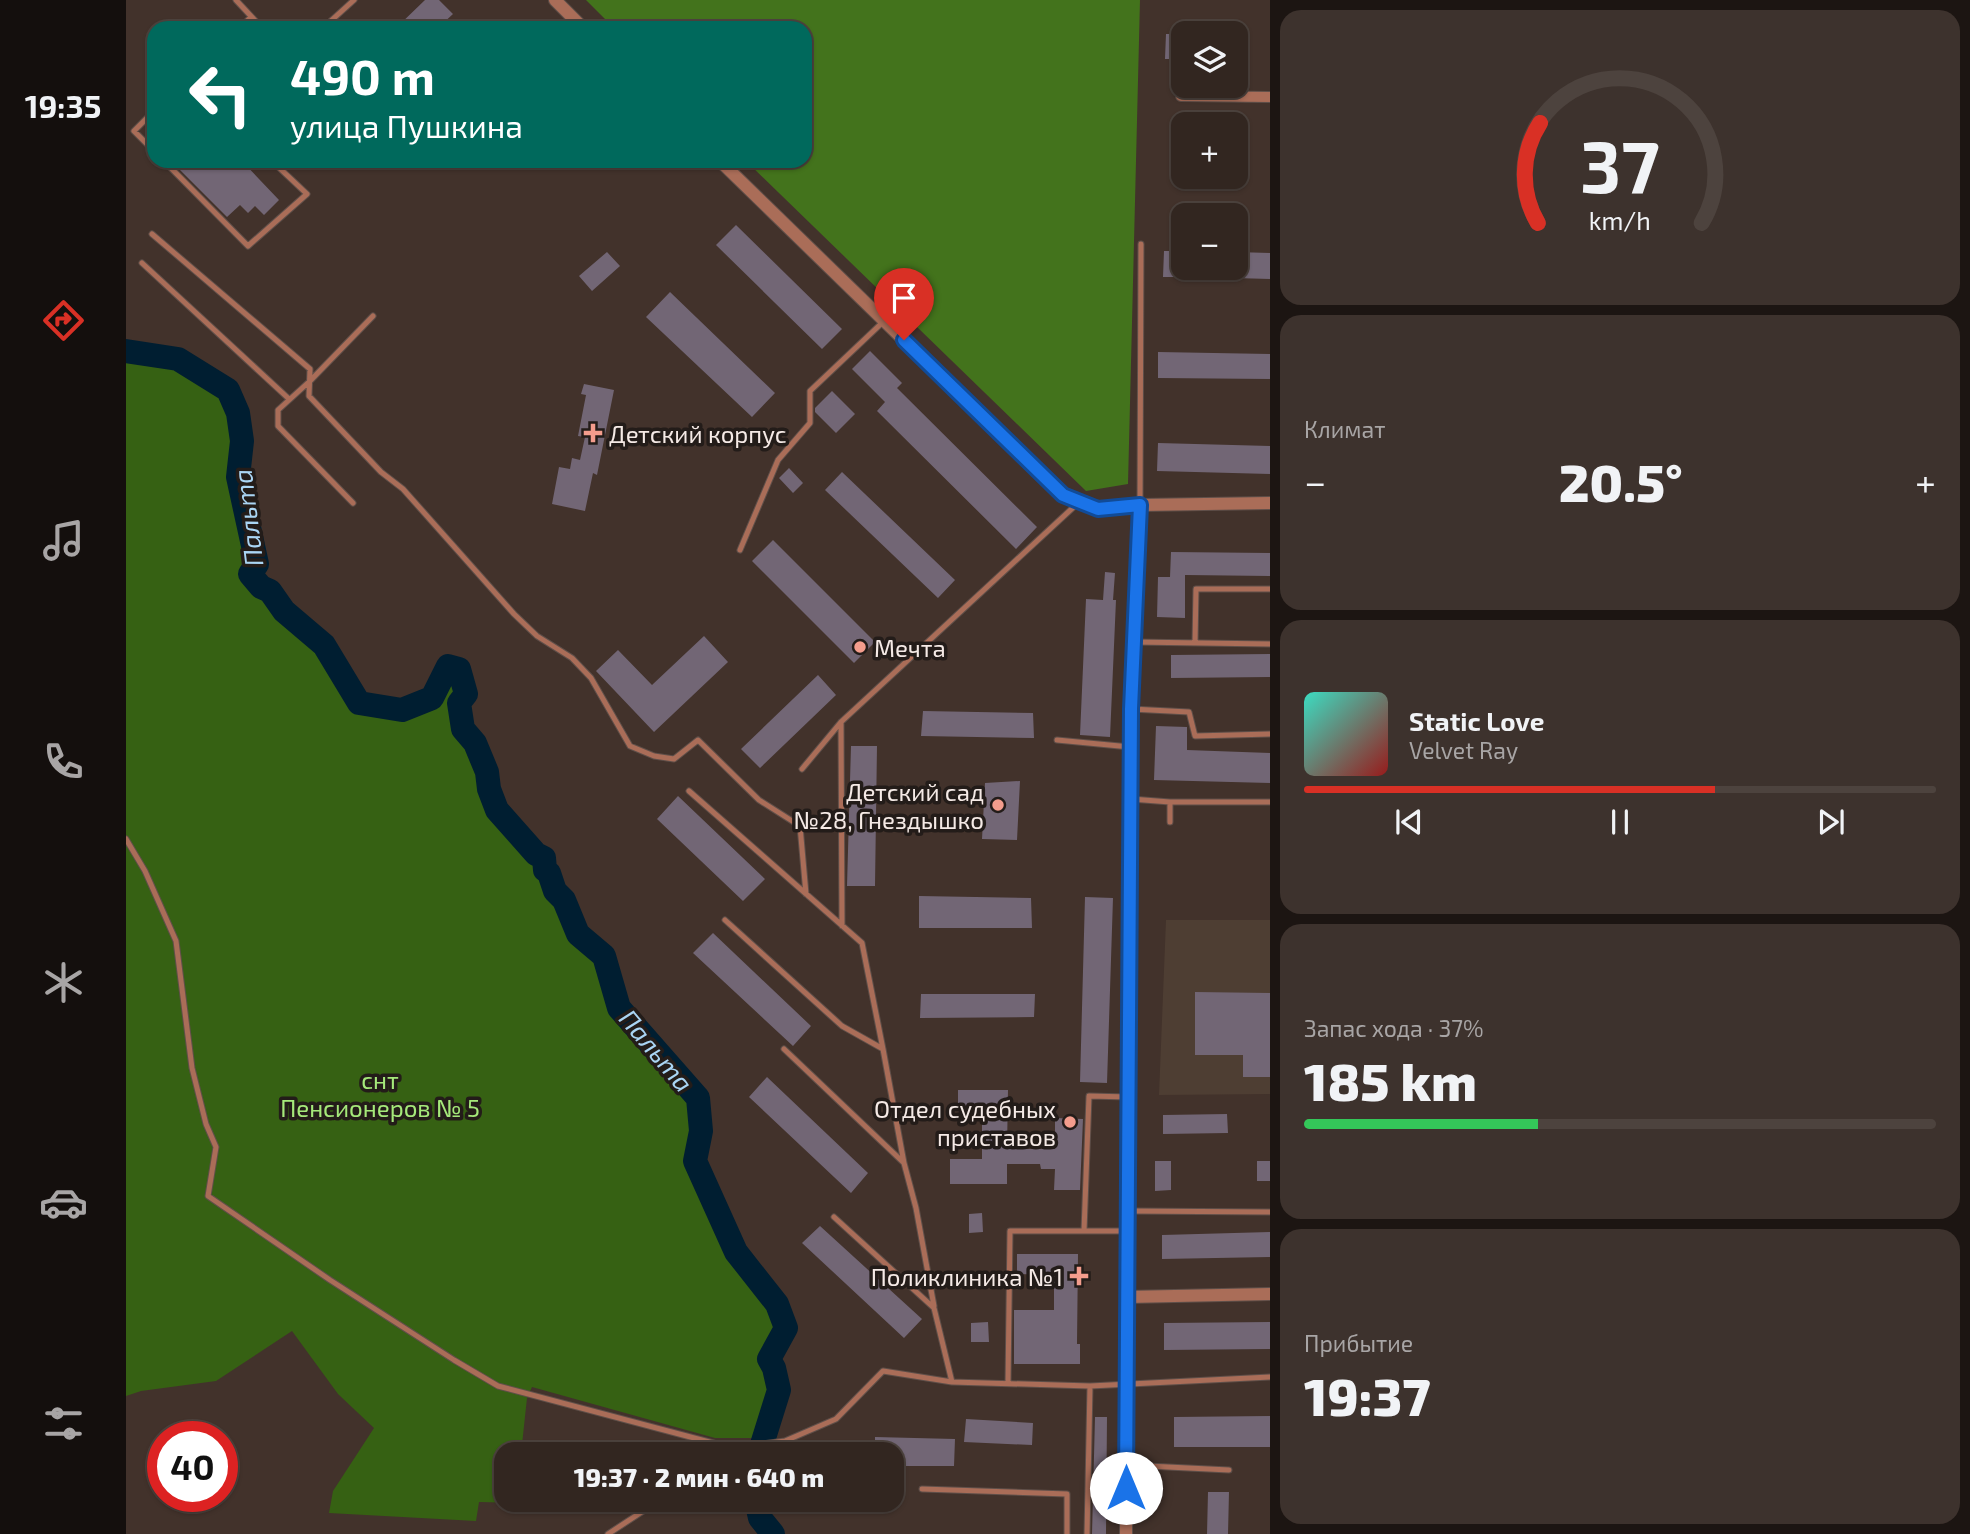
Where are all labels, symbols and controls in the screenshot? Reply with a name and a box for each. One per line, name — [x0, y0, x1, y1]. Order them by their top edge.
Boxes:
map controls — [1171, 21, 1248, 280]
button: layers — [1171, 21, 1248, 98]
text: 490 m — [290, 46, 435, 105]
icon: left — [175, 49, 266, 140]
text: 19:35 — [25, 86, 101, 124]
text: улица Пушкина — [290, 106, 523, 144]
button: + — [1171, 112, 1248, 189]
text: 37 — [1580, 121, 1660, 209]
button: − — [1171, 203, 1248, 280]
text: km/h — [1589, 205, 1651, 235]
pin — [874, 268, 934, 340]
icon: arrive — [885, 279, 923, 317]
icon: directions — [39, 296, 88, 345]
text: Климат — [1304, 415, 1385, 443]
place label: Детский корпус — [609, 419, 787, 449]
marker: Детский корпус — [583, 423, 603, 443]
text: 20.5° — [1559, 450, 1683, 512]
text: − — [1304, 458, 1326, 504]
text: + — [1915, 458, 1936, 504]
water label: Пальта — [226, 467, 268, 569]
icon: music — [39, 516, 88, 565]
place label: Мечта — [874, 633, 946, 662]
marker: Мечта — [852, 639, 868, 655]
text: Static Love — [1409, 705, 1545, 736]
text: Velvet Ray — [1409, 736, 1518, 764]
icon: phone — [39, 737, 88, 786]
place label: Детский сад №28, Гнездышко — [794, 777, 984, 834]
marker: Детский сад №28, Гнездышко — [990, 797, 1006, 813]
icon: previous — [1390, 803, 1428, 841]
icon: pause — [1601, 803, 1639, 841]
icon: next — [1812, 803, 1850, 841]
icon: climate — [39, 958, 88, 1007]
water label: Пальта — [614, 1003, 700, 1097]
text: Запас хода · 37% — [1304, 1014, 1484, 1042]
text: 185 km — [1304, 1049, 1477, 1111]
park label: снт Пенсионеров № 5 — [280, 1065, 480, 1122]
place label: Отдел судебных приставов — [874, 1094, 1056, 1151]
marker: Отдел судебных приставов — [1062, 1114, 1078, 1130]
icon: car — [39, 1178, 88, 1227]
place label: Поликлиника №1 — [871, 1262, 1063, 1291]
marker: Поликлиника №1 — [1069, 1266, 1089, 1286]
text: Прибытие — [1304, 1329, 1413, 1357]
text: 19:37 — [1304, 1364, 1430, 1426]
icon: filters — [39, 1399, 88, 1448]
speed limit sign: 40 — [147, 1421, 238, 1512]
position arrow — [1089, 1451, 1163, 1525]
text: 19:37 · 2 мин · 640 m — [574, 1461, 824, 1492]

